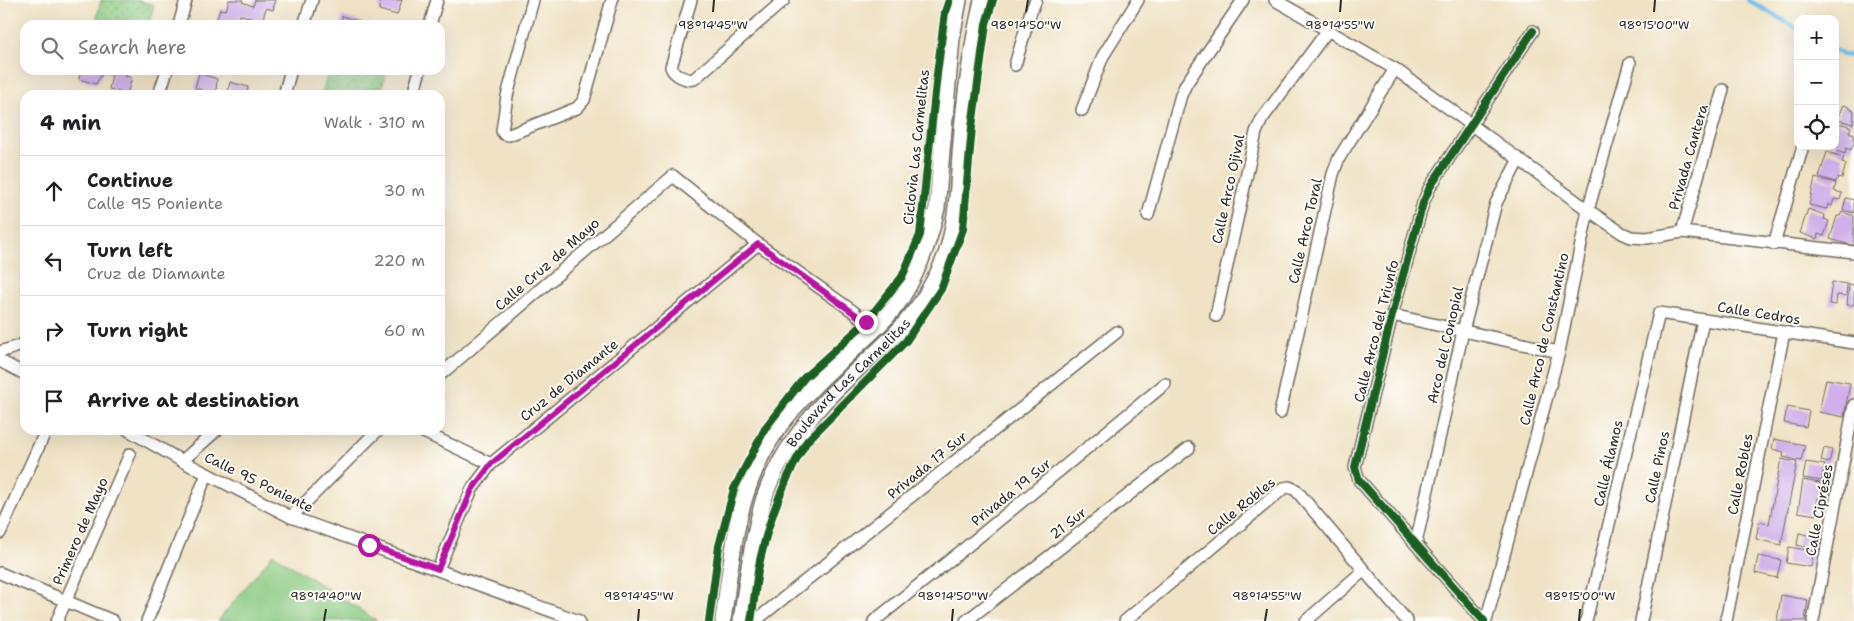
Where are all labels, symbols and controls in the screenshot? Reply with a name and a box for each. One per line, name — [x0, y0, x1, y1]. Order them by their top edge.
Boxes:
map controls — [1794, 15, 1839, 150]
button: + — [1794, 15, 1839, 60]
text: 98°14'45"W — [678, 17, 748, 33]
text: 98°14'50"W — [991, 17, 1061, 33]
text: 98°14'55"W — [1305, 17, 1375, 33]
text: 98°15'00"W — [1619, 17, 1689, 33]
search box — [20, 20, 445, 75]
icon: search — [38, 34, 66, 62]
text: Search here — [78, 35, 187, 60]
button: − — [1794, 60, 1839, 105]
street label: Ciclovia Las Carmelitas — [899, 68, 933, 226]
street label: Privada Cantera — [1664, 102, 1712, 212]
button: locate — [1794, 105, 1839, 150]
text: 4 min — [40, 109, 101, 137]
text: Walk · 310 m — [324, 112, 425, 133]
street label: Calle Arco Ojival — [1208, 132, 1249, 245]
text: Continue — [87, 168, 173, 193]
street label: Calle Arco Toral — [1284, 176, 1326, 286]
icon: ahead — [40, 177, 68, 205]
text: 30 m — [384, 180, 425, 201]
text: Calle 95 Poniente — [87, 193, 223, 214]
street label: Calle Cruz de Mayo — [491, 214, 603, 314]
text: Turn left — [87, 238, 173, 263]
icon: left — [40, 247, 68, 275]
text: 220 m — [373, 250, 425, 271]
street label: Calle Arco de Constantino — [1515, 251, 1573, 427]
street label: Calle Arco del Triunfo — [1350, 258, 1402, 404]
text: Cruz de Diamante — [87, 263, 226, 284]
street label: Arco del Conopial — [1423, 284, 1467, 405]
street label: Calle Cedros — [1716, 298, 1802, 328]
route end — [855, 311, 878, 334]
street label: Boulevard Las Carmelitas — [783, 314, 914, 451]
icon: right — [40, 317, 68, 345]
text: Turn right — [87, 318, 188, 343]
text: 60 m — [384, 320, 425, 341]
street label: Cruz de Diamante — [516, 335, 622, 425]
icon: arrive — [40, 387, 68, 415]
text: Arrive at destination — [87, 388, 299, 413]
street label: Calle Álamos — [1589, 418, 1627, 508]
street label: Privada 17 Sur — [883, 427, 971, 503]
street label: Calle Pinos — [1641, 429, 1673, 505]
street label: Calle Robles — [1723, 432, 1757, 516]
street label: Calle 95 Poniente — [202, 448, 317, 516]
street label: Privada 19 Sur — [967, 454, 1055, 530]
street label: Calle Cipréses — [1801, 463, 1837, 557]
street label: Calle Robles — [1203, 473, 1279, 539]
street label: Primero de Mayo — [48, 474, 112, 588]
street label: 21 Sur — [1046, 503, 1090, 543]
route start — [358, 534, 381, 557]
text: 98°14'40"W — [290, 588, 362, 604]
text: 98°14'45"W — [604, 588, 674, 604]
text: 98°14'50"W — [918, 588, 988, 604]
text: 98°14'55"W — [1232, 588, 1302, 604]
text: 98°15'00"W — [1545, 588, 1615, 604]

